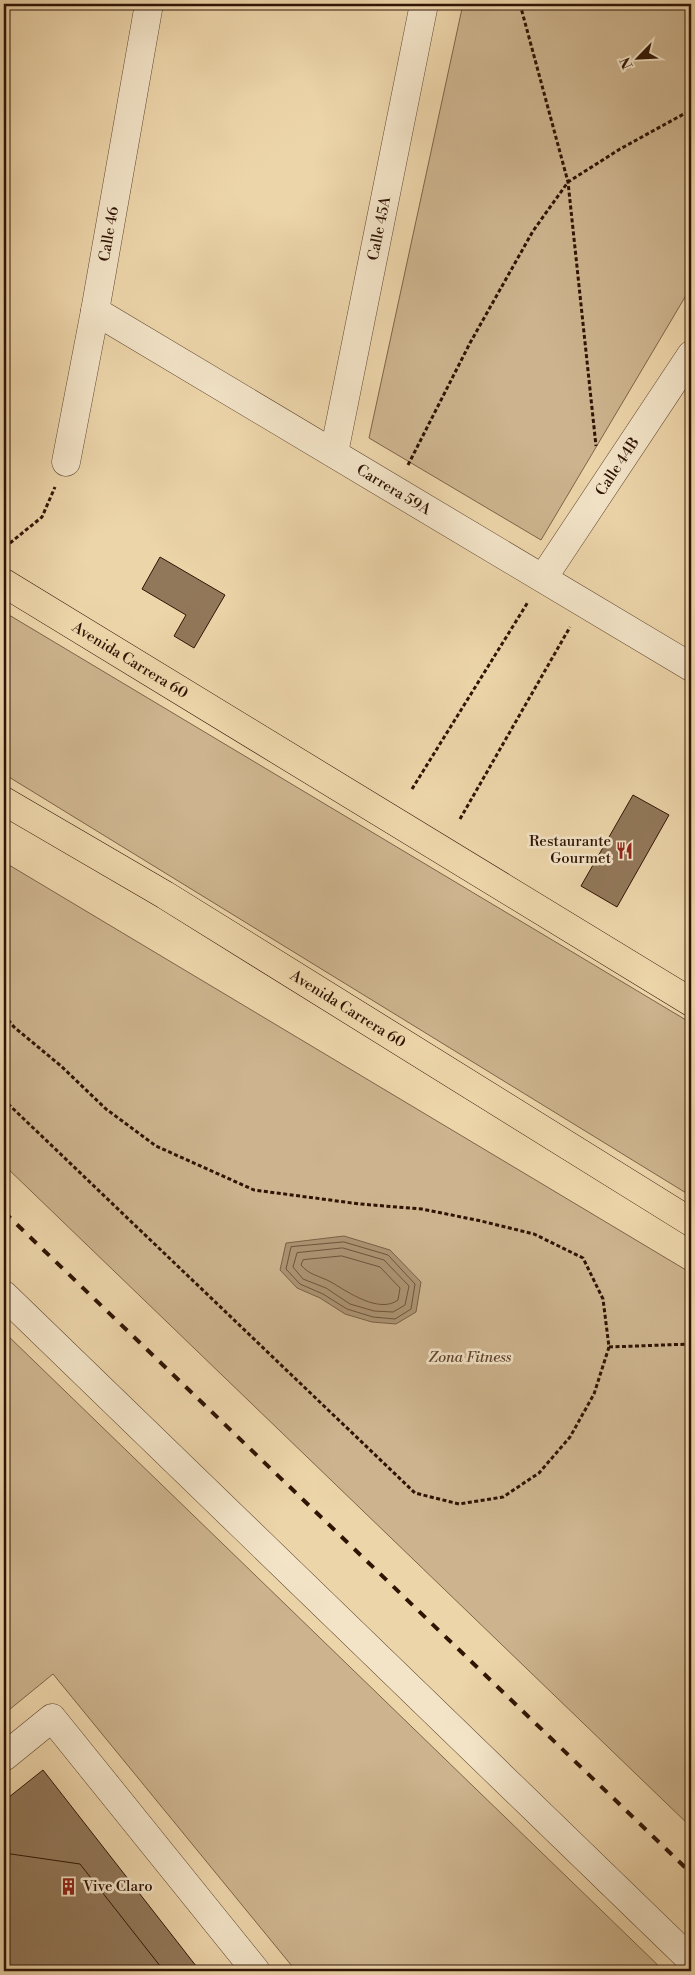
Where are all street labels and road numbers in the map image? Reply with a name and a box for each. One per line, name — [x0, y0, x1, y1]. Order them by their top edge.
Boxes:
street label: Calle 45A — [363, 194, 395, 262]
street label: Calle 46 — [94, 205, 123, 263]
street label: Calle 44B — [591, 434, 643, 499]
street label: Carrera 59A — [353, 460, 435, 519]
street label: Avenida Carrera 60 — [68, 617, 192, 703]
street label: Avenida Carrera 60 — [286, 965, 409, 1052]

